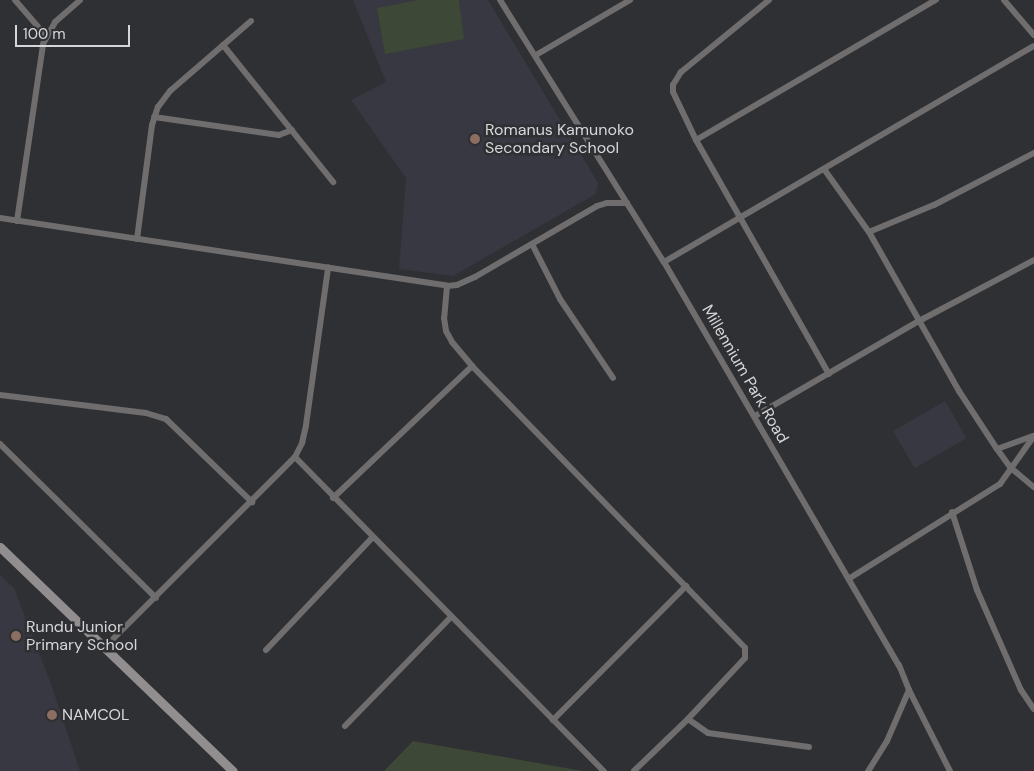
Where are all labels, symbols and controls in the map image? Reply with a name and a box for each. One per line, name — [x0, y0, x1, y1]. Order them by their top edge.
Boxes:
scale bar — [18, 15, 132, 47]
text: 100 m — [23, 24, 66, 44]
place label: Romanus Kamunoko Secondary School — [485, 120, 634, 158]
marker: Romanus Kamunoko Secondary School — [469, 133, 481, 145]
street label: Millennium Park Road — [698, 301, 792, 447]
place label: Rundu Junior Primary School — [26, 617, 137, 655]
marker: Rundu Junior Primary School — [10, 630, 22, 642]
place label: NAMCOL — [62, 705, 129, 725]
marker: NAMCOL — [46, 709, 58, 721]

